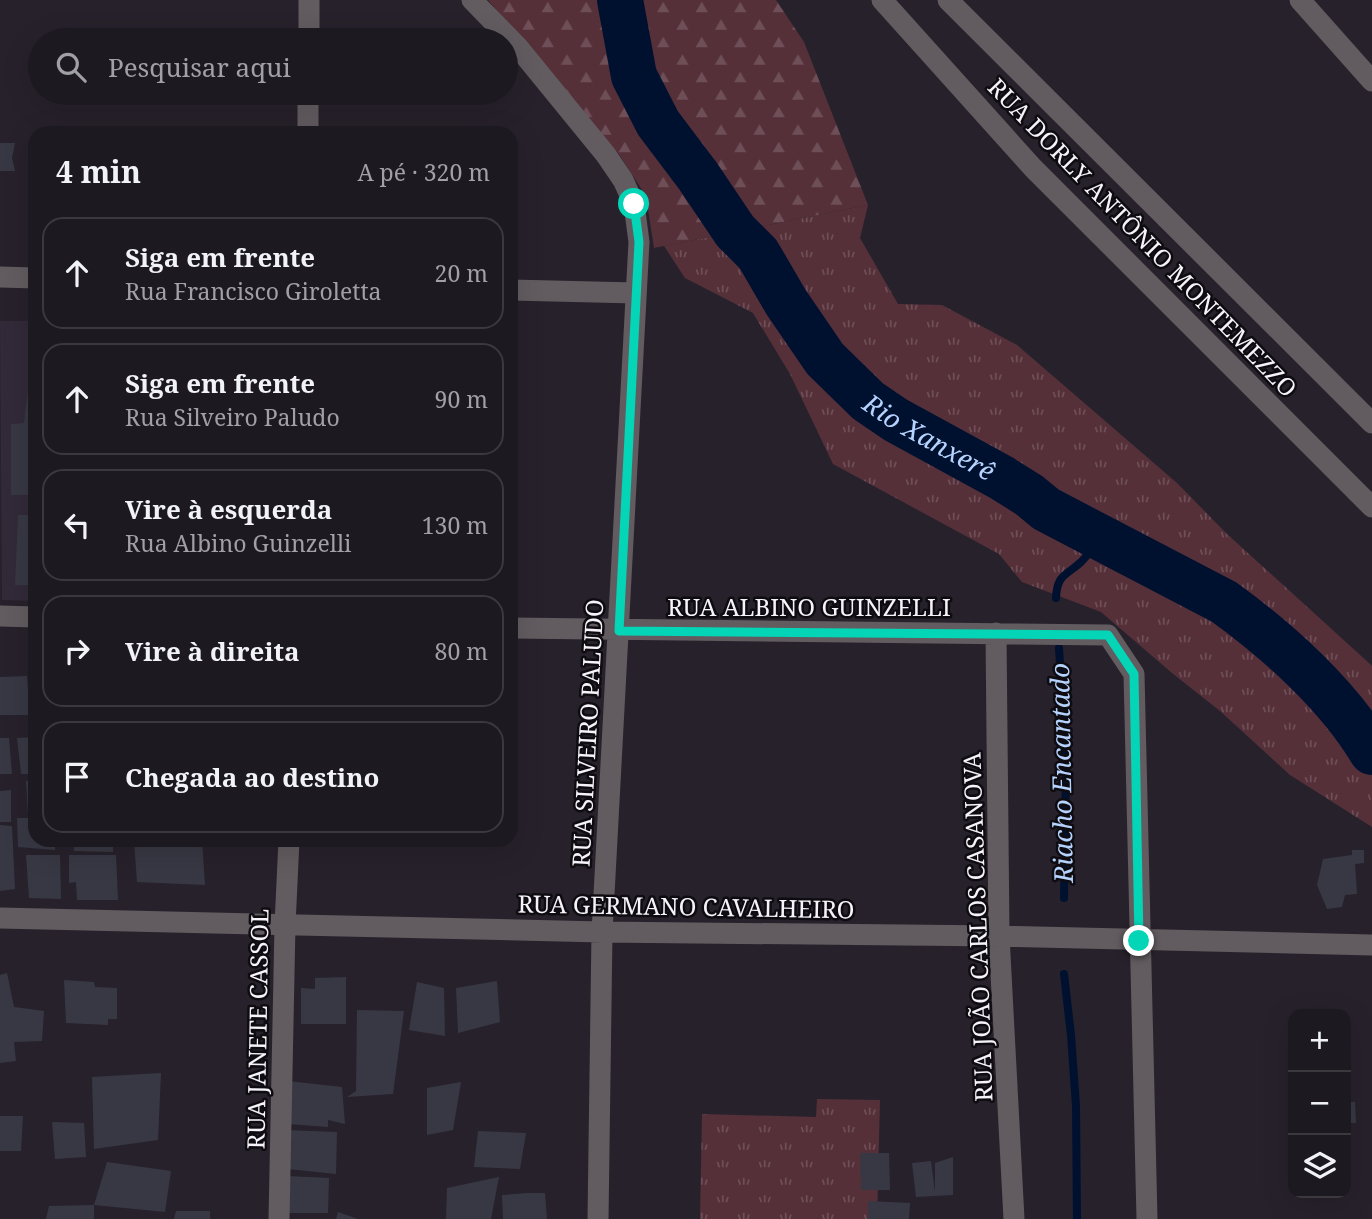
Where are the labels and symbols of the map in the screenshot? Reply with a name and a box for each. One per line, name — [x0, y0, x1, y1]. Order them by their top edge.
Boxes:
street label: RUA DORLY ANTÔNIO MONTEMEZZO — [981, 70, 1305, 404]
route start — [618, 188, 649, 219]
water label: Rio Xanxerê — [855, 384, 1002, 489]
street label: RUA ALBINO GUINZELLI — [667, 590, 951, 623]
street label: RUA SILVEIRO PALUDO — [564, 598, 610, 868]
water label: Riacho Encantado — [1041, 663, 1081, 884]
street label: RUA JOÃO CARLOS CASANOVA — [954, 752, 1000, 1102]
street label: RUA GERMANO CAVALHEIRO — [517, 887, 855, 925]
street label: RUA JANETE CASSOL — [238, 908, 276, 1150]
route end — [1123, 925, 1154, 956]

